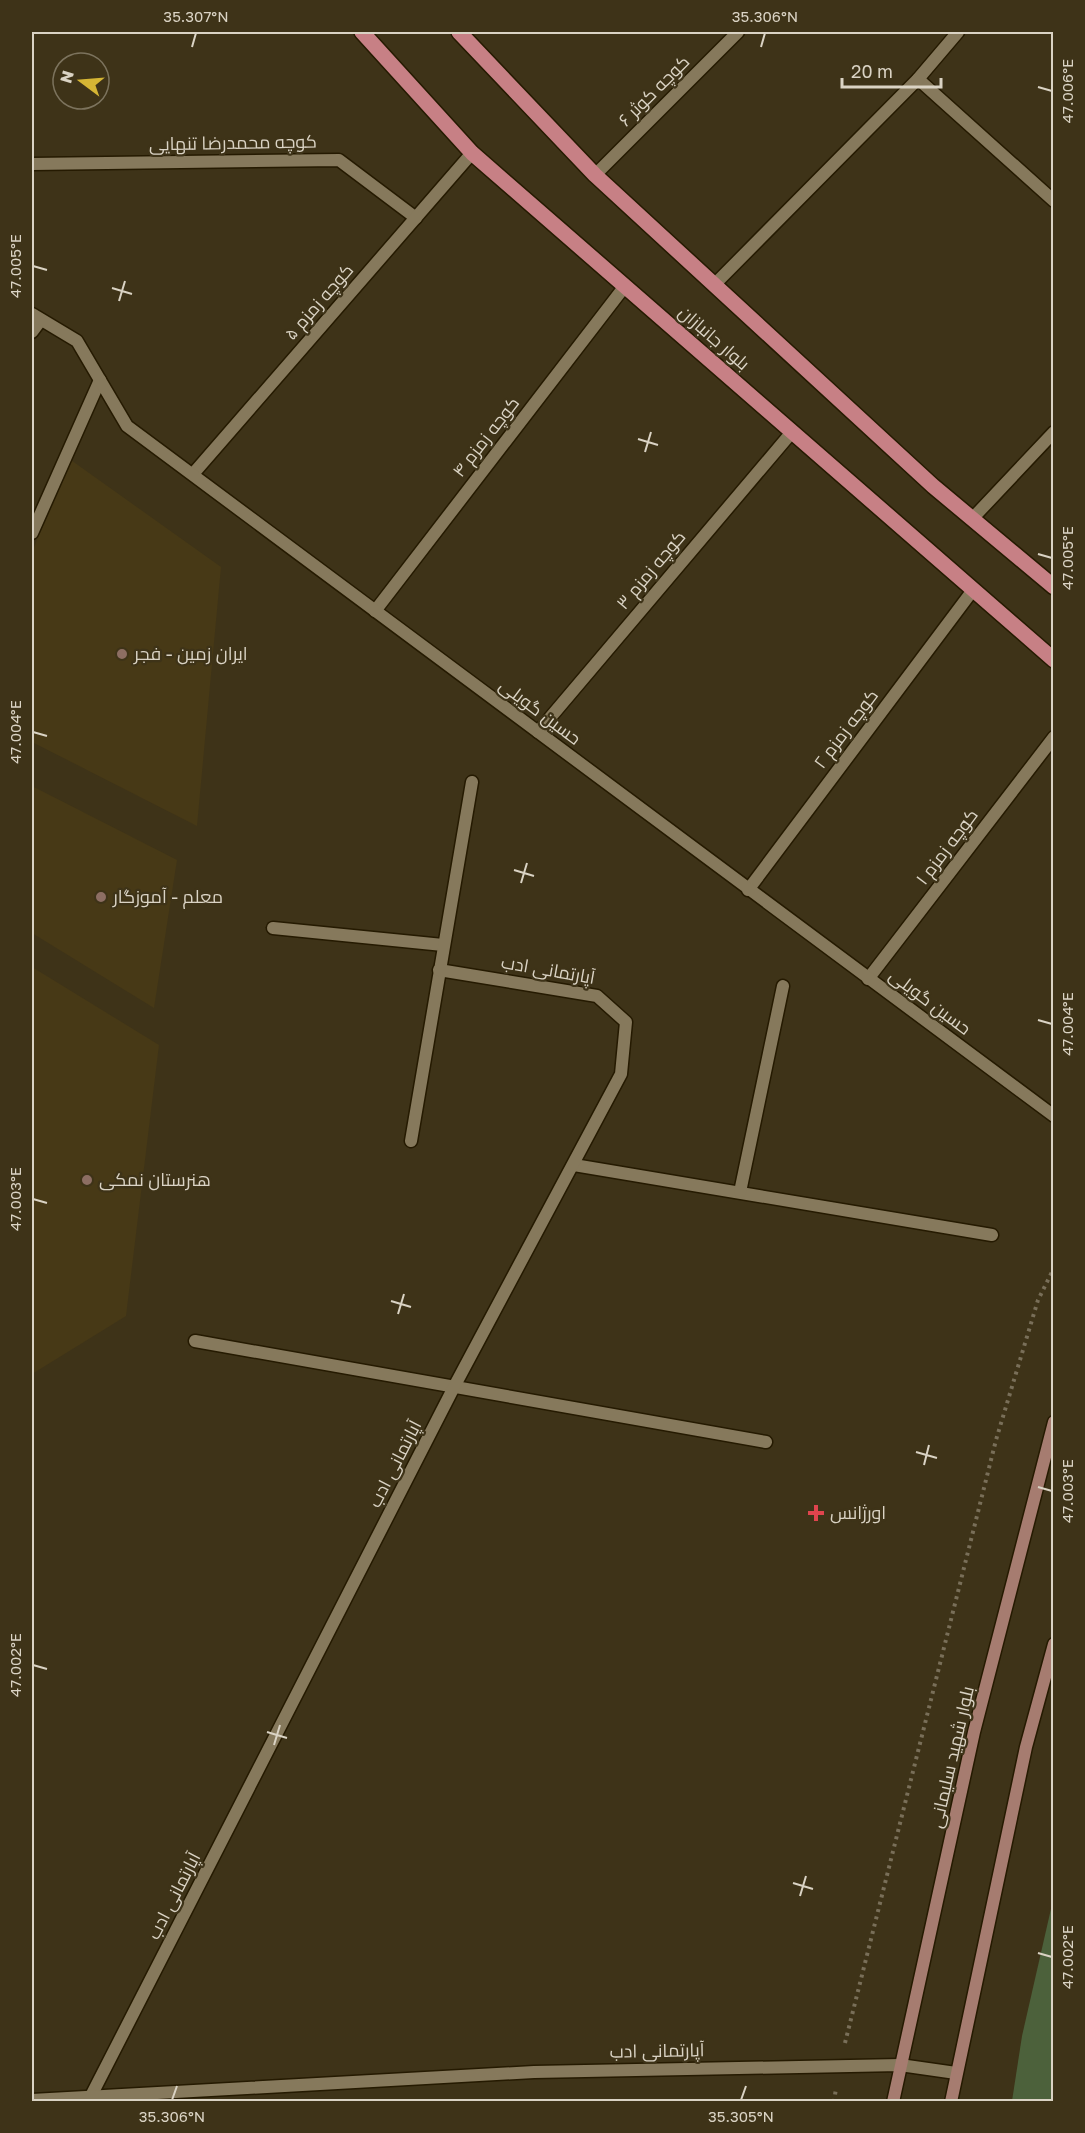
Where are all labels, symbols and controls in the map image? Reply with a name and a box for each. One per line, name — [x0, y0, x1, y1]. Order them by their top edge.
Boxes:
text: 35.307°N — [163, 7, 229, 25]
text: 35.306°N — [732, 7, 798, 25]
street label: کوچه کوثر ۶ — [613, 50, 695, 132]
north arrow — [51, 51, 111, 111]
scale bar — [842, 51, 941, 89]
text: 47.006°E — [1058, 59, 1076, 123]
text: 20 m — [851, 60, 893, 82]
text: N — [55, 68, 78, 85]
street label: کوچه محمدرضا تنهایی — [149, 130, 317, 156]
text: 47.005°E — [6, 234, 24, 298]
street label: کوچه زمزم ۵ — [279, 259, 359, 345]
street label: بلوار جانبازان — [674, 300, 755, 375]
street label: کوچه زمزم ۴ — [447, 392, 525, 482]
street label: کوچه زمزم ۳ — [611, 525, 691, 615]
text: 47.005°E — [1058, 526, 1076, 590]
place label: ایران زمین - فجر — [133, 642, 248, 665]
marker: ایران زمین - فجر — [115, 647, 129, 661]
street label: حسین گویلی — [495, 673, 586, 750]
street label: کوچه زمزم ۲ — [808, 684, 884, 774]
text: 47.004°E — [6, 700, 24, 764]
street label: کوچه زمزم ۱ — [910, 804, 984, 890]
place label: معلم - آموزگار — [112, 885, 223, 909]
marker: معلم - آموزگار — [94, 890, 108, 904]
street label: آپارتمانی ادب — [499, 950, 597, 990]
street label: حسین گویلی — [885, 963, 976, 1040]
text: 47.004°E — [1058, 992, 1076, 1056]
text: 47.003°E — [6, 1167, 24, 1231]
place label: هنرستان نمکی — [99, 1168, 211, 1191]
marker: هنرستان نمکی — [80, 1173, 94, 1187]
street label: آپارتمانی ادب — [363, 1416, 427, 1512]
text: 47.003°E — [1058, 1459, 1076, 1523]
place label: اورژانس — [830, 1501, 886, 1524]
marker: اورژانس — [807, 1504, 825, 1522]
text: 47.002°E — [6, 1633, 24, 1697]
street label: بلوار شهید سلیمانی — [924, 1684, 979, 1830]
street label: آپارتمانی ادب — [142, 1848, 206, 1944]
text: 47.002°E — [1058, 1925, 1076, 1989]
street label: آپارتمانی ادب — [609, 2038, 705, 2064]
text: 35.306°N — [139, 2107, 205, 2125]
text: 35.305°N — [708, 2107, 774, 2125]

